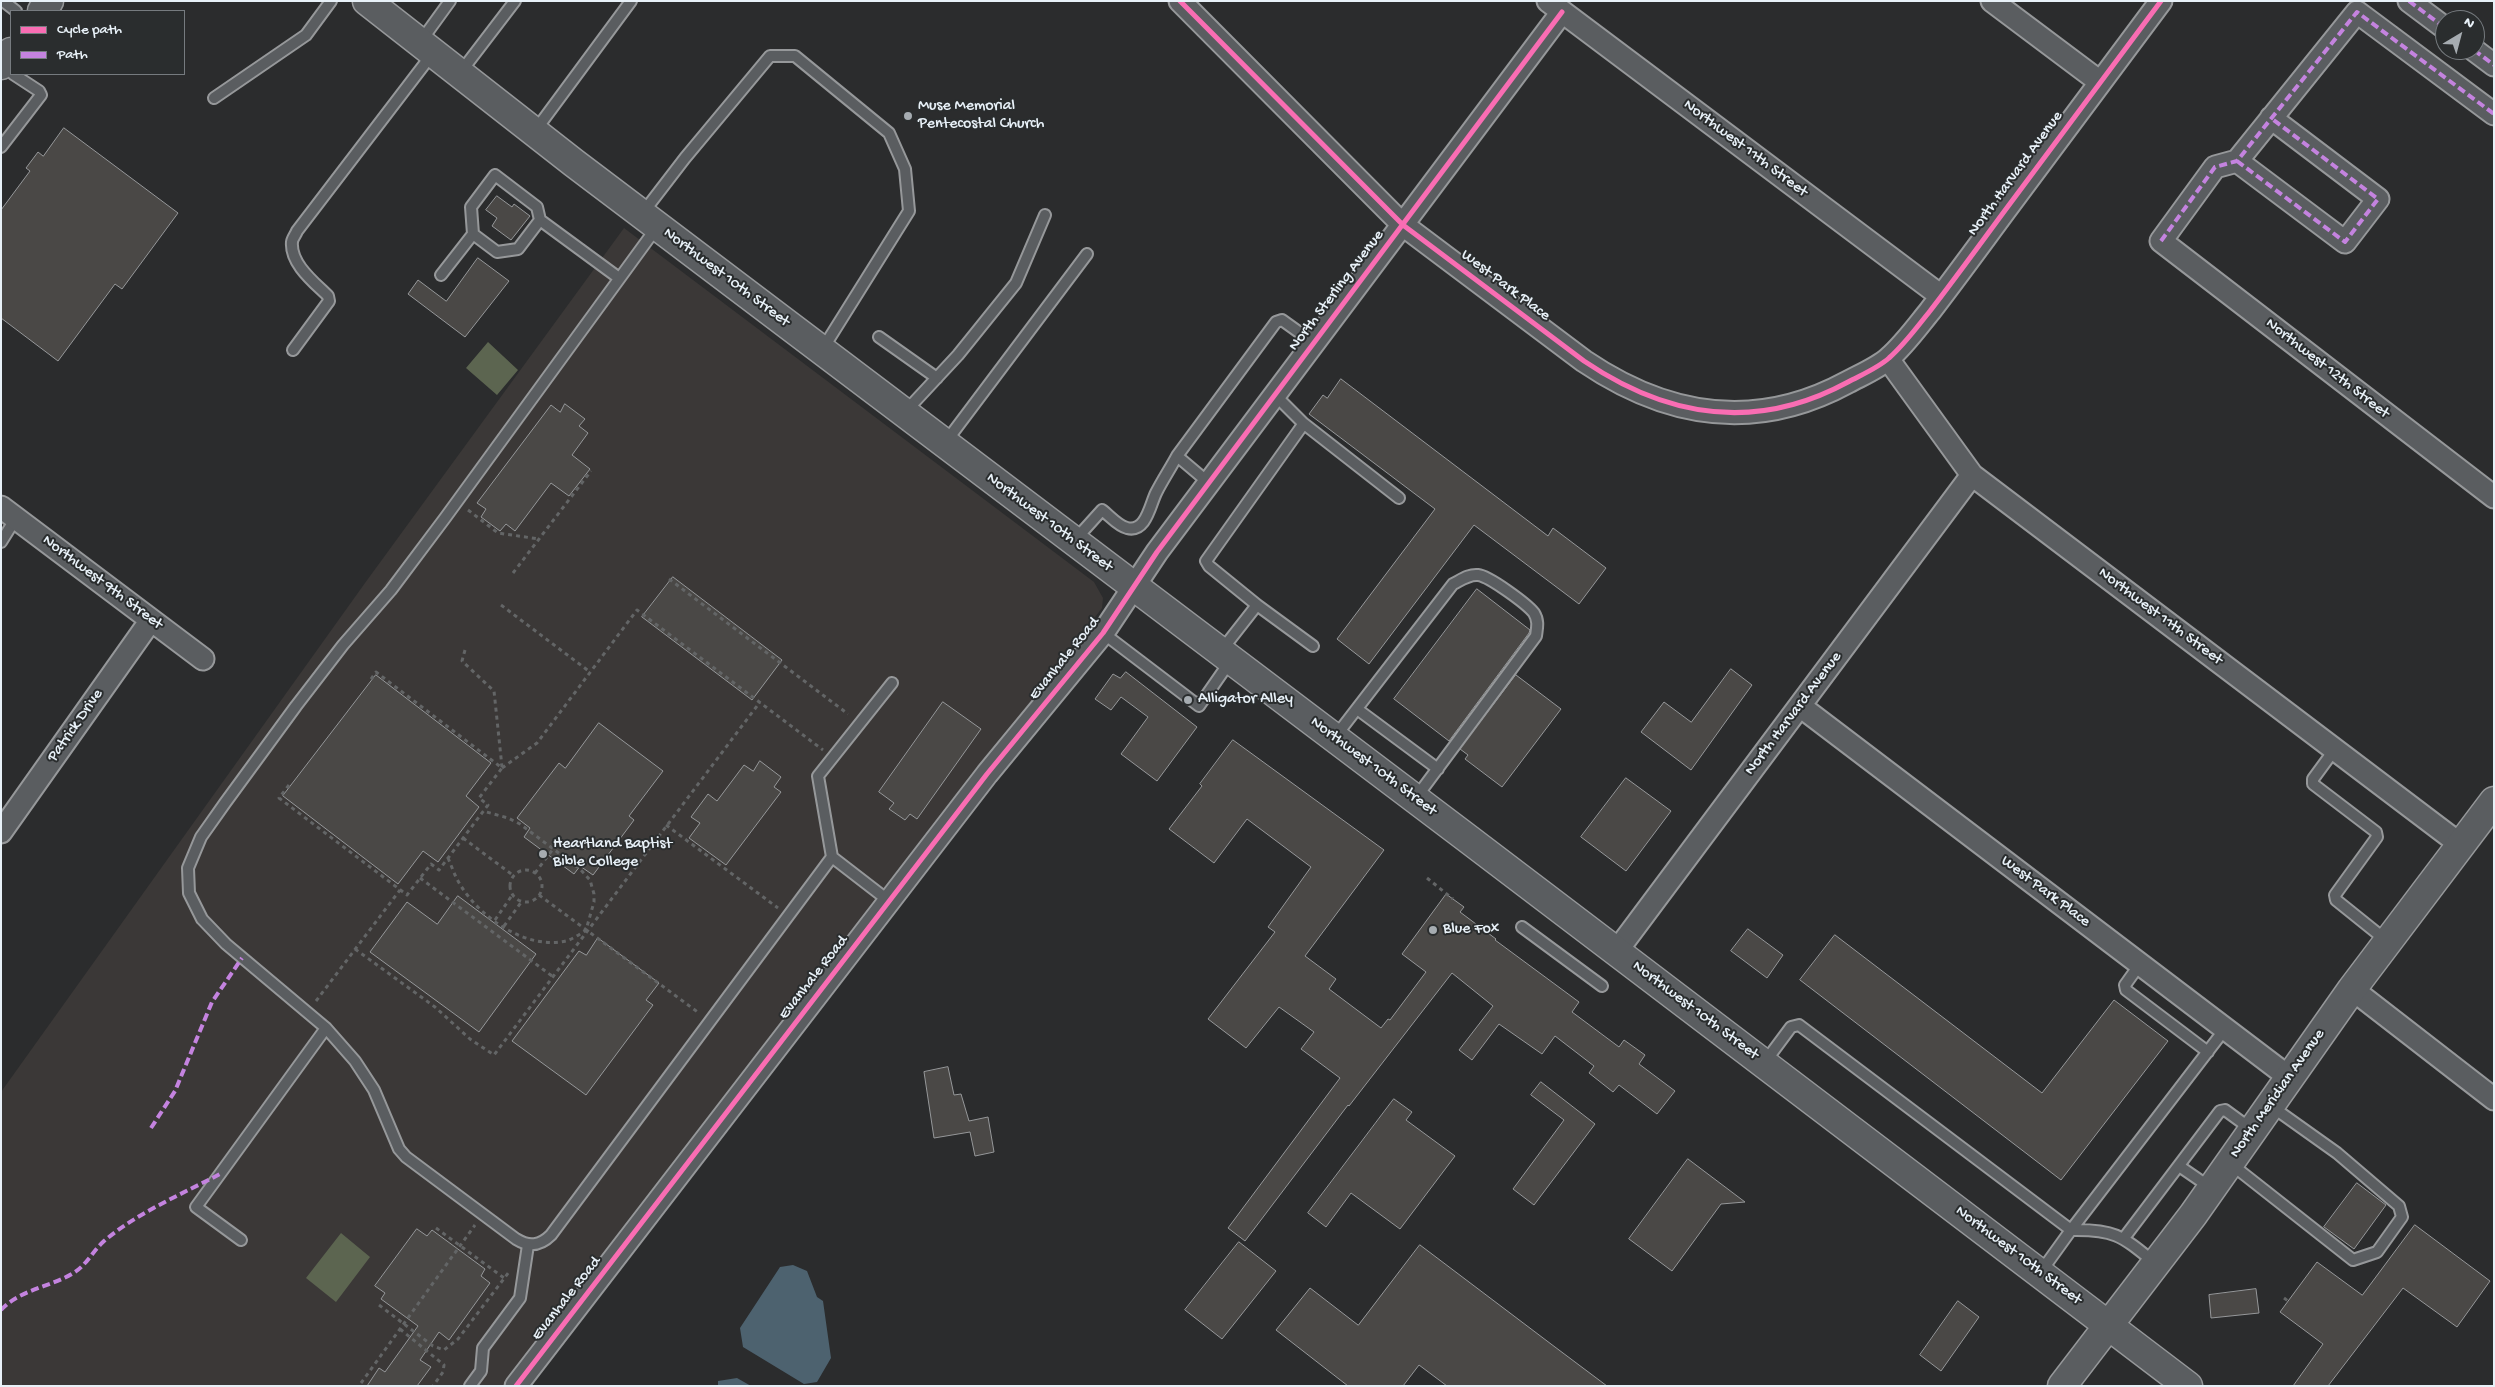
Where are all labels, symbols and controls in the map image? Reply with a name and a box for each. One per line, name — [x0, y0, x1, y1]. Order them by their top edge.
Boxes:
legend — [10, 10, 185, 75]
north arrow — [2435, 10, 2485, 60]
text: N — [2460, 14, 2477, 33]
text: Cycle path — [57, 21, 122, 39]
text: Path — [57, 46, 88, 64]
street label: Northwest 11th Street — [1679, 96, 1811, 202]
place label: Muse Memorial Pentecostal Church — [918, 97, 1044, 135]
street label: North Harvard Avenue — [1964, 108, 2068, 240]
marker: Muse Memorial Pentecostal Church — [902, 110, 914, 122]
street label: Northwest 10th Street — [659, 224, 793, 332]
street label: North Sterling Avenue — [1285, 227, 1389, 355]
street label: West Park Place — [1456, 246, 1554, 326]
street label: Northwest 12th Street — [2261, 315, 2393, 423]
street label: Northwest 10th Street — [982, 469, 1116, 577]
street label: Northwest 9th Street — [38, 531, 166, 635]
street label: Northwest 11th Street — [2094, 564, 2226, 670]
street label: Evanhale Road — [1026, 614, 1104, 704]
street label: North Harvard Avenue — [1741, 648, 1847, 780]
street label: Patrick Drive — [44, 686, 108, 766]
place label: Alligator Alley — [1198, 690, 1293, 710]
marker: Alligator Alley — [1182, 694, 1194, 706]
street label: Northwest 10th Street — [1306, 713, 1440, 821]
place label: Heartland Baptist Bible College — [553, 835, 672, 873]
marker: Heartland Baptist Bible College — [537, 848, 549, 860]
street label: West Park Place — [1996, 852, 2094, 932]
place label: Blue Fox — [1443, 920, 1499, 940]
marker: Blue Fox — [1427, 924, 1439, 936]
street label: Evanhale Road — [775, 932, 853, 1024]
street label: Northwest 10th Street — [1628, 957, 1762, 1065]
street label: North Meridian Avenue — [2226, 1026, 2330, 1162]
street label: Northwest 10th Street — [1951, 1202, 2085, 1310]
street label: Evanhale Road — [528, 1253, 606, 1345]

